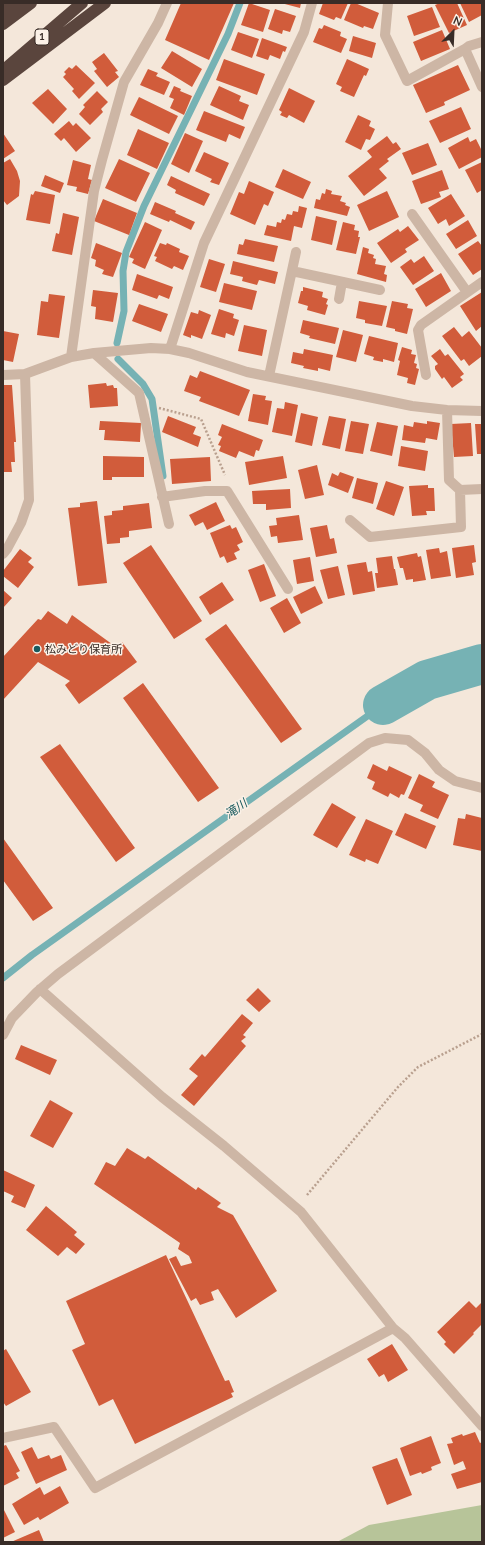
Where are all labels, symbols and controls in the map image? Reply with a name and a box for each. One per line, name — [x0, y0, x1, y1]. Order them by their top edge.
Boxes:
north arrow — [433, 12, 473, 52]
text: N — [452, 13, 465, 28]
road number: 1 — [35, 29, 49, 45]
place label: 松みどり保育所 — [45, 642, 122, 656]
marker: 松みどり保育所 — [32, 644, 42, 654]
water label: 滝川 — [222, 796, 250, 822]

